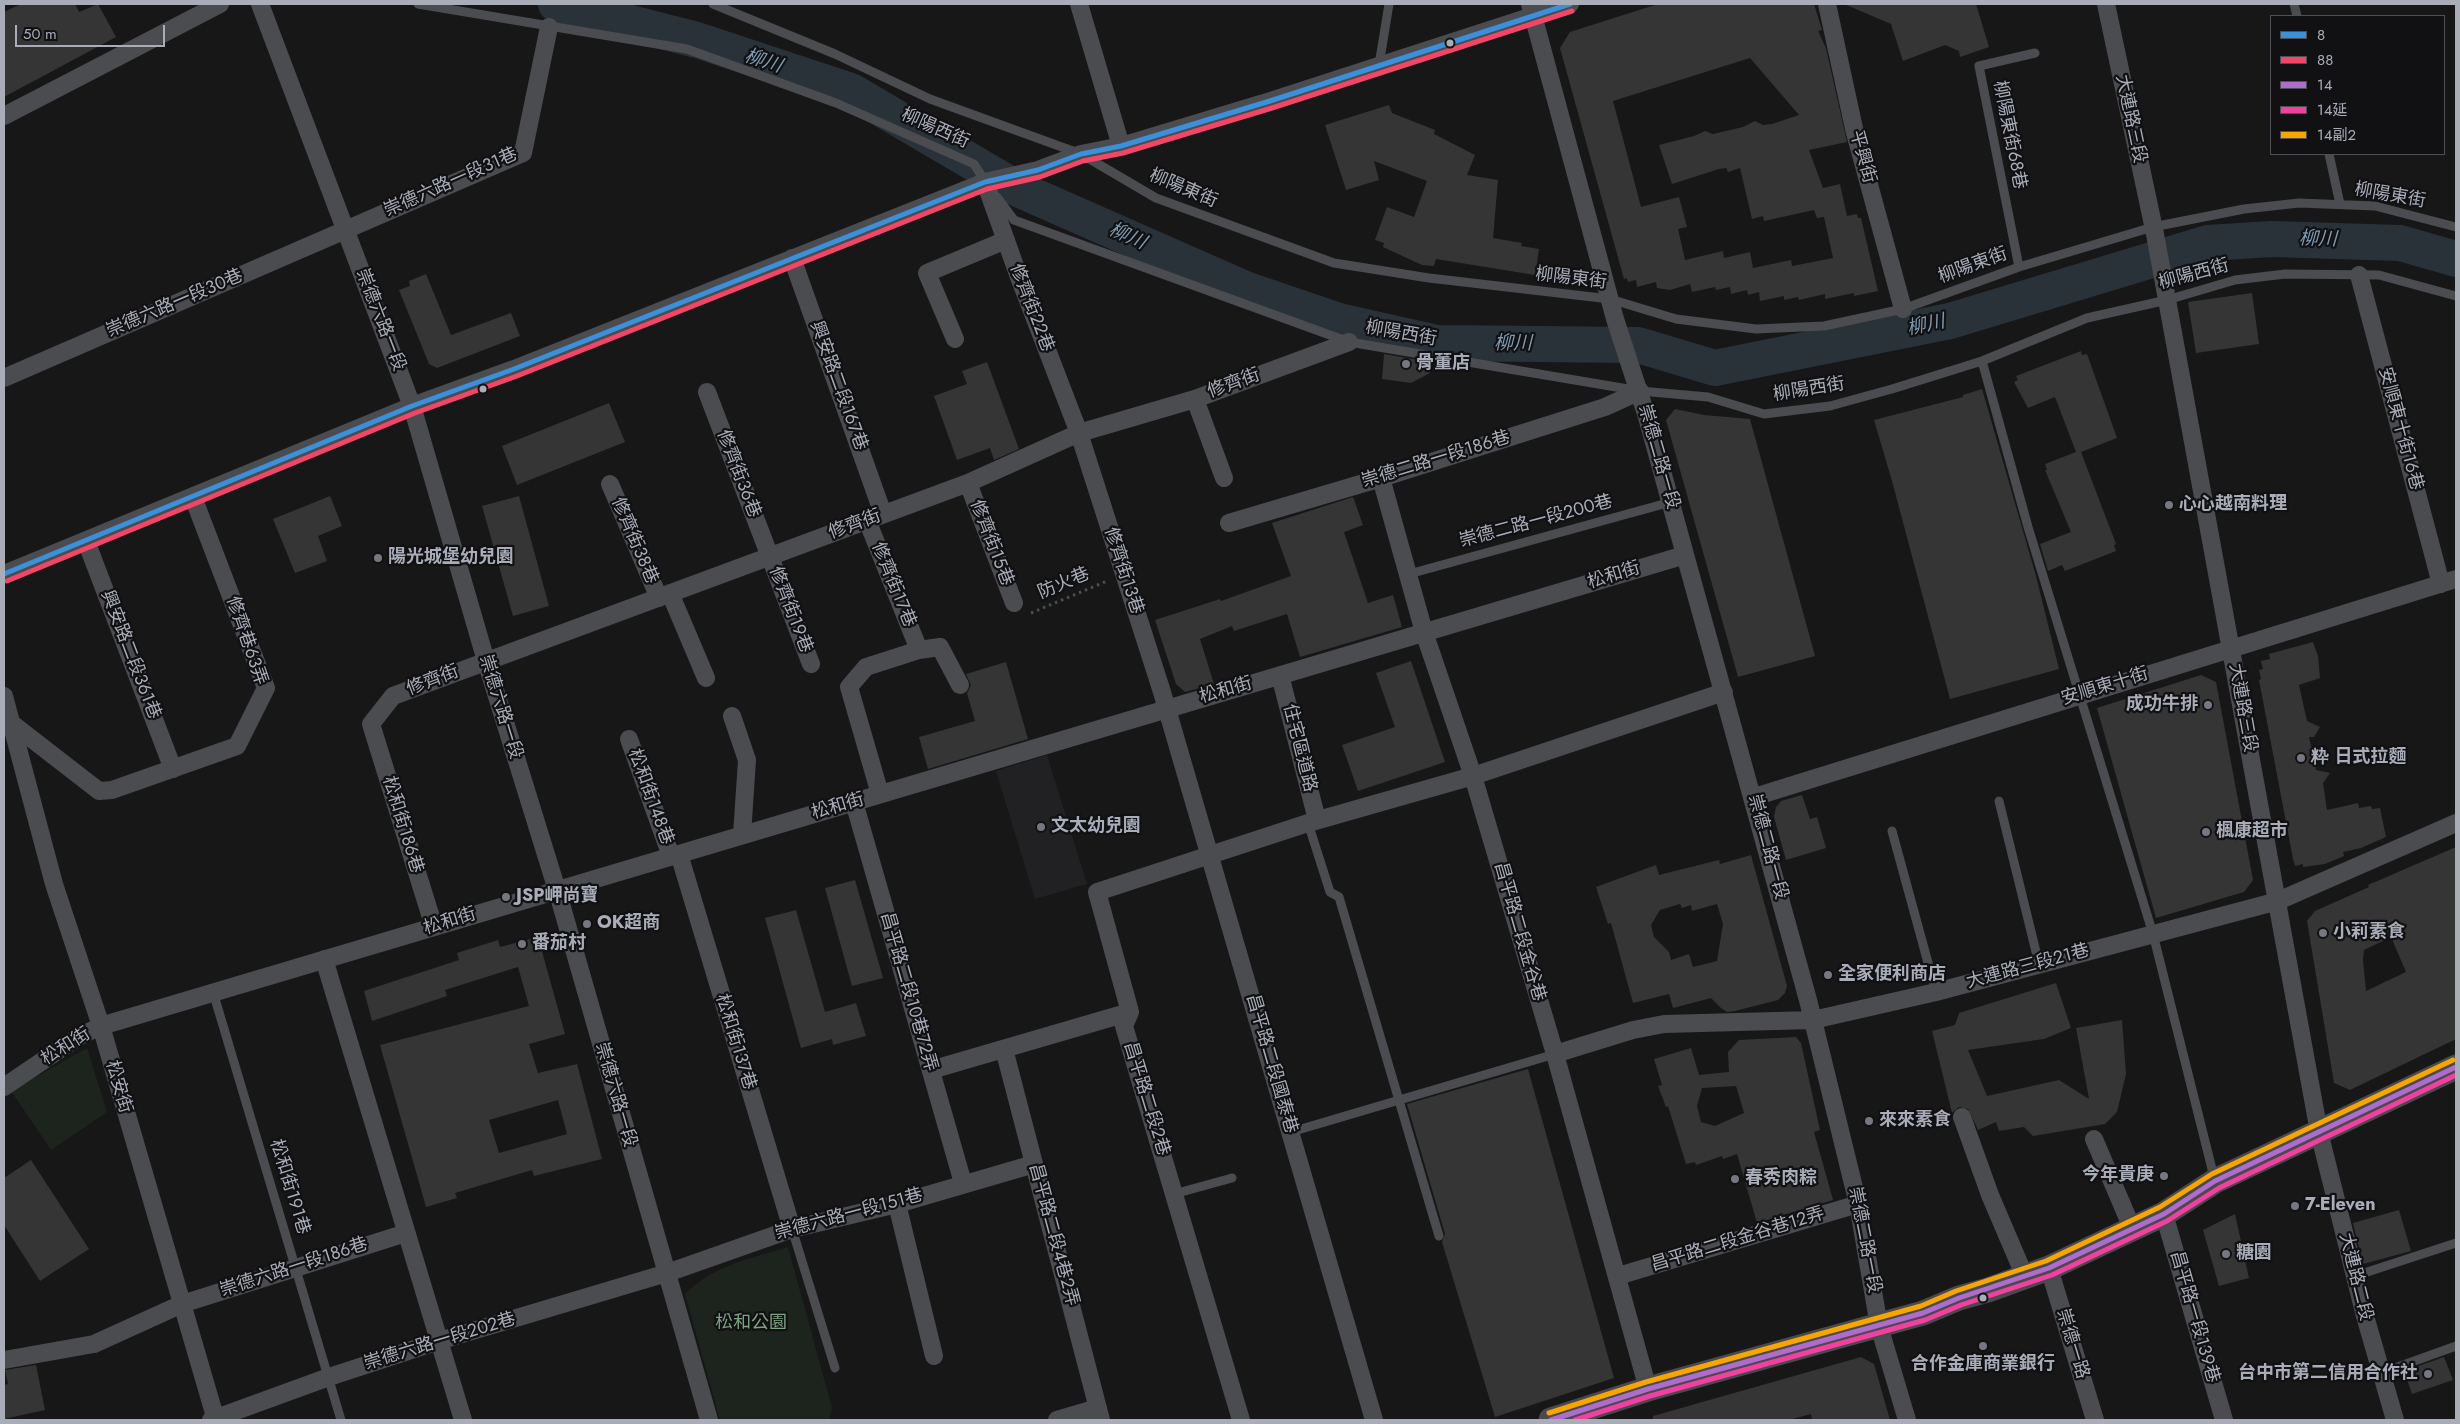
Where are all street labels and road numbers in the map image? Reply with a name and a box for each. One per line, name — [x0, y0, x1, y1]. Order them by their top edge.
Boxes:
street label: 大連路三段 — [2110, 73, 2150, 165]
street label: 柳陽東街68巷 — [1988, 79, 2030, 191]
street label: 柳陽西街 — [898, 104, 972, 154]
street label: 平興街 — [1845, 128, 1879, 186]
street label: 崇德六路一段31巷 — [381, 144, 521, 222]
street label: 柳陽東街 — [1146, 165, 1220, 213]
street label: 柳陽東街 — [2353, 179, 2427, 213]
street label: 柳陽東街 — [1935, 244, 2011, 288]
street label: 柳陽西街 — [2156, 255, 2232, 295]
street label: 修齊街22巷 — [1004, 261, 1058, 355]
street label: 柳陽東街 — [1534, 264, 1608, 294]
street label: 崇德六路一段30巷 — [103, 265, 247, 343]
street label: 崇德六路一段 — [351, 266, 409, 374]
street label: 柳陽西街 — [1364, 317, 1438, 351]
street label: 興安路二段167巷 — [805, 318, 871, 454]
street label: 修齊街 — [1205, 365, 1263, 403]
street label: 安順東十街16巷 — [2373, 365, 2427, 493]
street label: 柳陽西街 — [1772, 374, 1846, 406]
street label: 崇德二路一段 — [1633, 402, 1683, 512]
street label: 修齊街36巷 — [711, 427, 765, 521]
street label: 崇德二路一段186巷 — [1359, 427, 1513, 493]
street label: 崇德二路一段200巷 — [1457, 491, 1615, 553]
street label: 修齊街38巷 — [606, 495, 662, 587]
street label: 修齊街15巷 — [965, 497, 1017, 589]
street label: 修齊街 — [826, 506, 884, 544]
street label: 修齊街13巷 — [1099, 525, 1147, 617]
street label: 修齊街17巷 — [866, 539, 920, 631]
street label: 松和街 — [1585, 558, 1643, 594]
street label: 修齊街19巷 — [764, 564, 816, 656]
street label: 防火巷 — [1035, 564, 1093, 604]
street label: 興安路二段361巷 — [95, 588, 165, 722]
street label: 修齊巷63弄 — [221, 594, 271, 688]
street label: 崇德六路一段 — [474, 652, 526, 762]
street label: 修齊街 — [404, 661, 462, 701]
street label: 大連路三段 — [2224, 662, 2260, 754]
street label: 安順東十街 — [2059, 664, 2151, 710]
street label: 松和街 — [1197, 673, 1255, 709]
street label: 住宅區道路 — [1278, 702, 1320, 794]
street label: 松和街148巷 — [623, 746, 677, 848]
street label: 松和街186巷 — [377, 774, 427, 876]
street label: 松和街 — [809, 789, 867, 825]
street label: 崇德二路一段 — [1743, 792, 1791, 902]
street label: 昌平路二段金谷巷 — [1489, 860, 1549, 1004]
street label: 松和街 — [421, 904, 479, 940]
street label: 昌平路二段10巷72弄 — [875, 910, 941, 1074]
street label: 大連路三段21巷 — [1964, 940, 2092, 994]
street label: 松和街137巷 — [710, 991, 760, 1093]
street label: 昌平路二段國泰巷 — [1241, 992, 1301, 1136]
street label: 松和街 — [37, 1024, 95, 1070]
street label: 昌平路二段2巷 — [1118, 1039, 1174, 1159]
street label: 崇德六路一段 — [590, 1040, 640, 1150]
street label: 松安街 — [100, 1058, 136, 1116]
street label: 松和街191巷 — [264, 1137, 314, 1237]
street label: 昌平路二段4巷2弄 — [1024, 1161, 1082, 1309]
street label: 崇德六路一段151巷 — [773, 1185, 925, 1245]
street label: 崇德二路一段 — [1843, 1185, 1885, 1295]
street label: 昌平路二段金谷巷12弄 — [1649, 1203, 1827, 1277]
street label: 大連路二段 — [2334, 1231, 2376, 1323]
street label: 崇德六路一段186巷 — [217, 1234, 371, 1302]
street label: 昌平路一段139巷 — [2165, 1249, 2223, 1385]
street label: 崇德一路 — [2051, 1306, 2093, 1382]
street label: 崇德六路一段202巷 — [362, 1309, 518, 1375]

